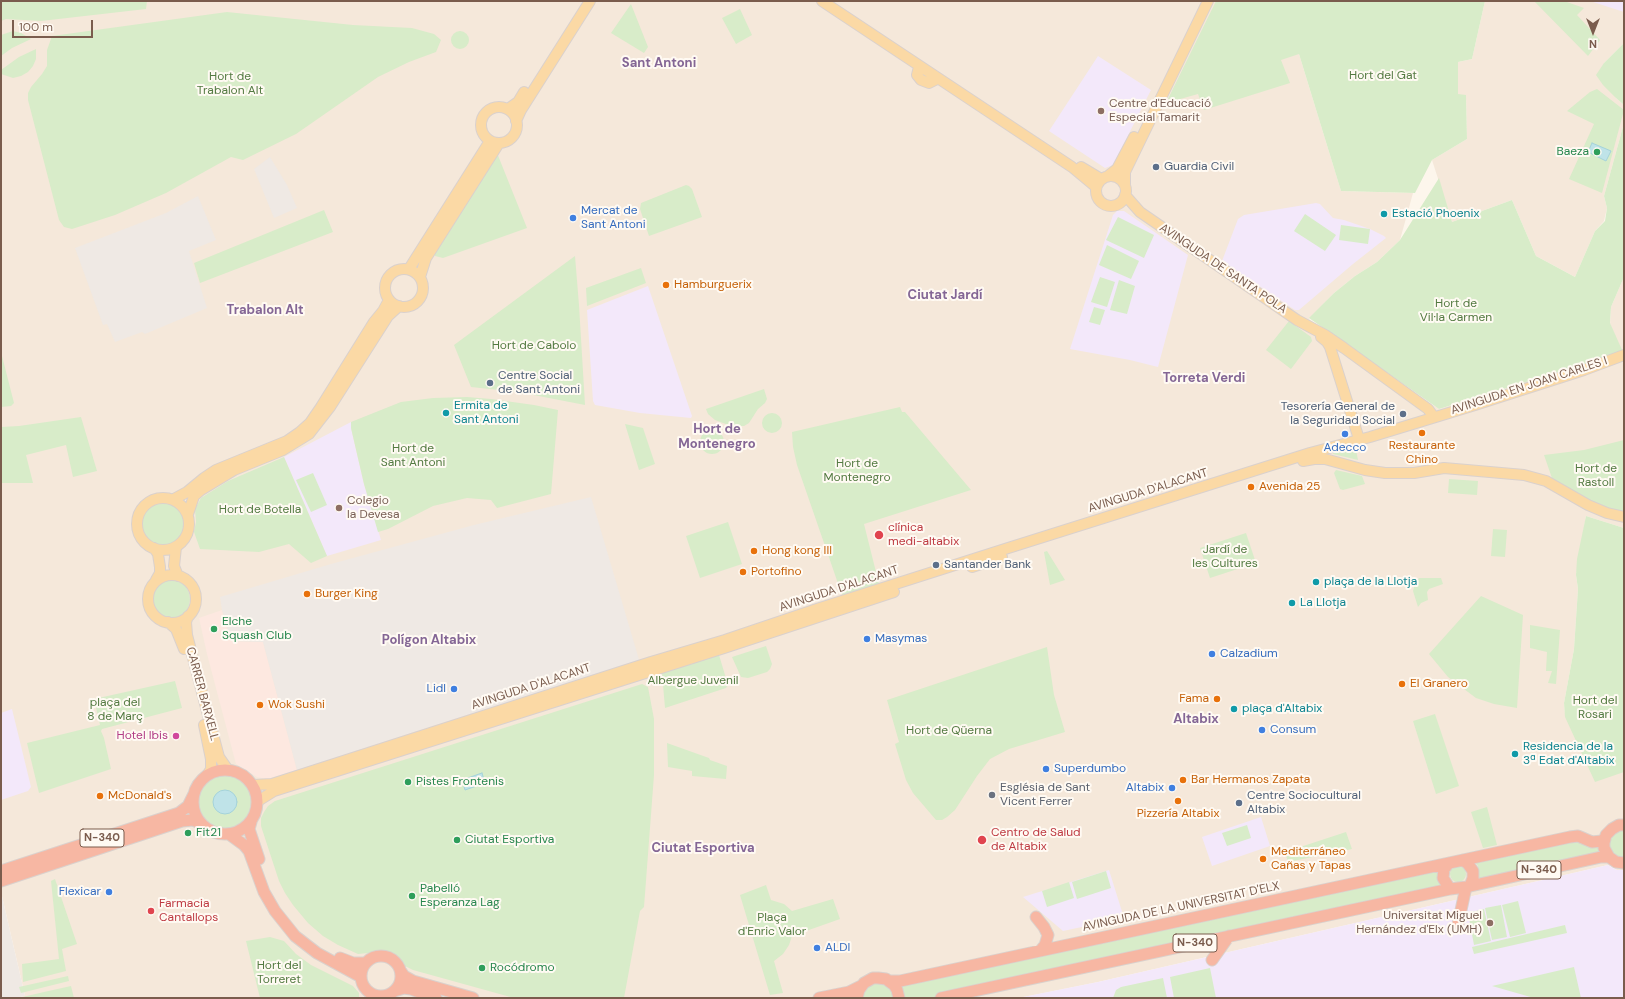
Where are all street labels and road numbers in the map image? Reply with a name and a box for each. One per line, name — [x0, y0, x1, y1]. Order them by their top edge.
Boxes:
street label: AVINGUDA DE SANTA POLA — [1157, 221, 1289, 317]
street label: AVINGUDA EN JOAN CARLES I — [1449, 354, 1609, 418]
street label: AVINGUDA D'ALACANT — [1086, 466, 1210, 516]
street label: AVINGUDA D'ALACANT — [778, 563, 900, 615]
street label: CARRER BARXELL — [183, 645, 221, 743]
street label: AVINGUDA D'ALACANT — [470, 661, 592, 713]
road number: N-340 — [80, 829, 124, 847]
road number: N-340 — [1517, 861, 1561, 879]
street label: AVINGUDA DE LA UNIVERSITAT D'ELX — [1081, 879, 1281, 935]
road number: N-340 — [1173, 934, 1217, 952]

